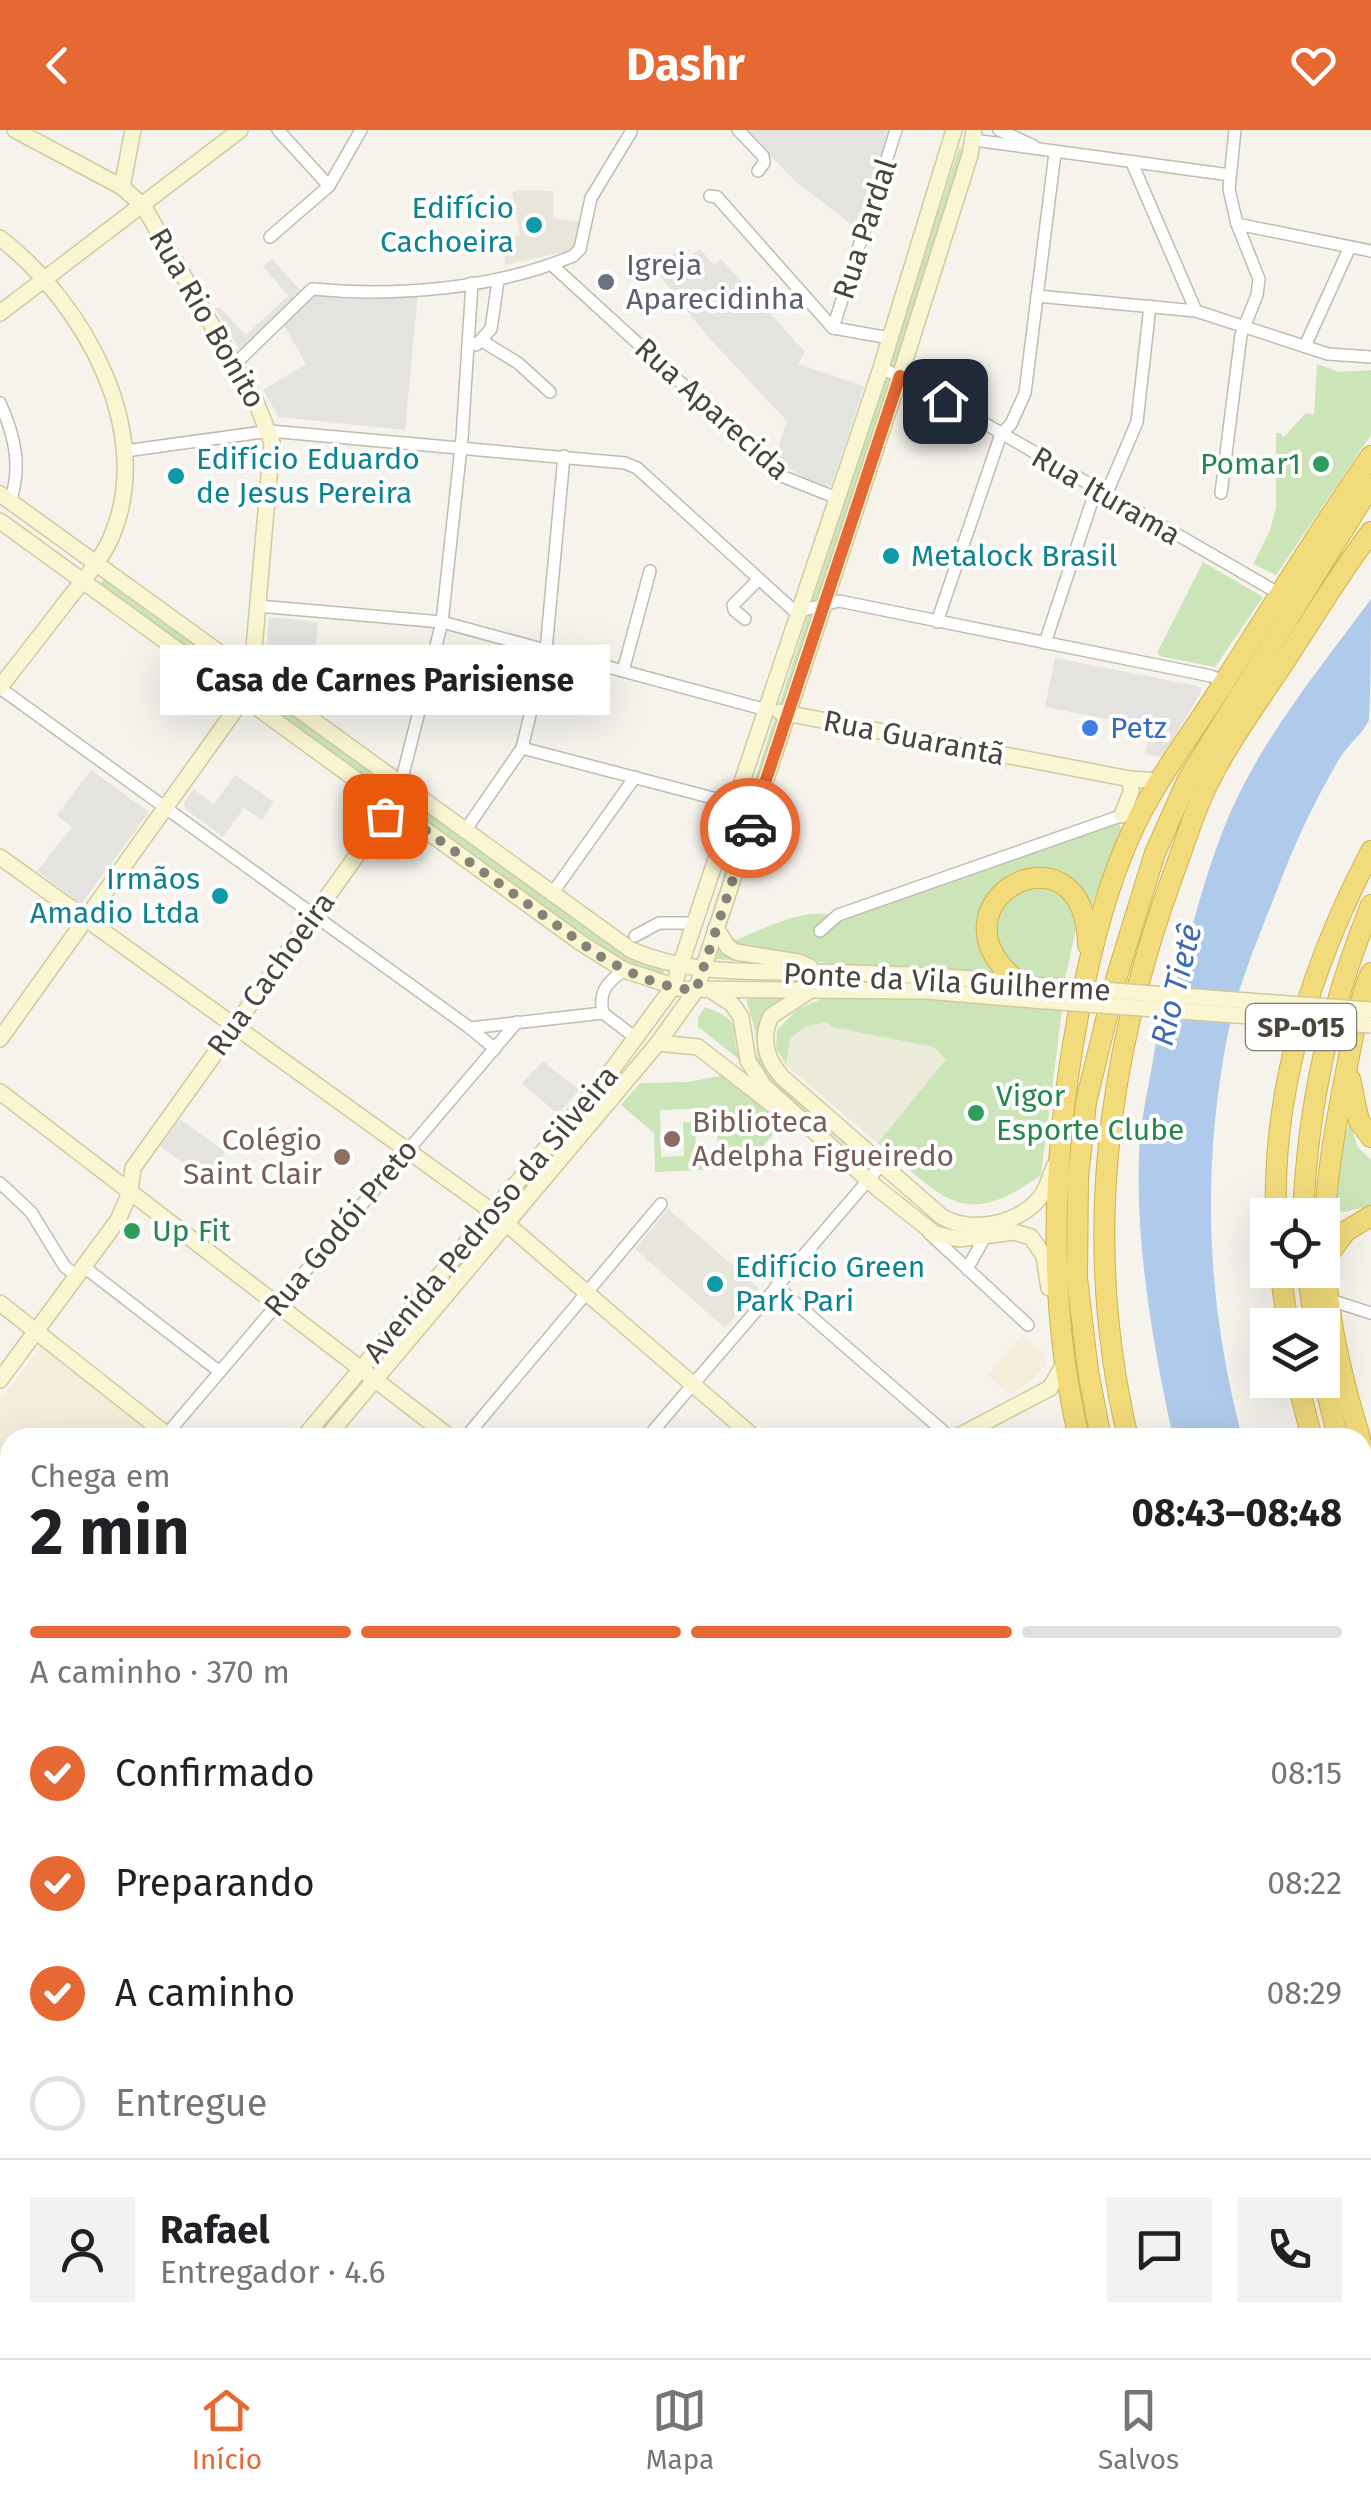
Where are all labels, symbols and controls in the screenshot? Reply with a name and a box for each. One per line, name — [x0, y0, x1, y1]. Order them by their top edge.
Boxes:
icon: back — [30, 38, 85, 93]
text: Dashr — [626, 38, 745, 92]
icon: heart — [1286, 38, 1341, 93]
street label: Rua Pardal — [825, 154, 905, 304]
place label: Edifício Cachoeira — [380, 190, 514, 260]
marker: Edifício Cachoeira — [523, 214, 545, 236]
street label: Rua Rio Bonito — [141, 222, 273, 414]
place label: Igreja Aparecidinha — [626, 247, 805, 317]
marker: Igreja Aparecidinha — [595, 271, 617, 293]
street label: Rua Aparecida — [627, 330, 797, 488]
pin — [903, 359, 988, 444]
icon: home — [918, 374, 973, 429]
street label: Rua Iturama — [1025, 439, 1187, 553]
place label: Edifício Eduardo de Jesus Pereira — [196, 441, 420, 511]
place label: Pomar1 — [1200, 446, 1301, 482]
marker: Pomar1 — [1310, 453, 1332, 475]
marker: Edifício Eduardo de Jesus Pereira — [165, 465, 187, 487]
place label: Metalock Brasil — [911, 538, 1117, 574]
marker: Metalock Brasil — [880, 545, 902, 567]
callout: Casa de Carnes Parisiense — [160, 646, 610, 716]
text: Casa de Carnes Parisiense — [196, 661, 574, 699]
street label: Rua Guarantã — [820, 703, 1008, 773]
place label: Petz — [1110, 710, 1167, 746]
marker: Petz — [1079, 717, 1101, 739]
pin — [343, 774, 428, 859]
courier — [700, 778, 800, 878]
icon: bag — [358, 789, 413, 844]
icon: car — [723, 801, 778, 856]
place label: Irmãos Amadio Ltda — [30, 861, 200, 931]
street label: Rua Cachoeira — [199, 885, 343, 1063]
marker: Irmãos Amadio Ltda — [209, 885, 231, 907]
water label: Rio Tietê — [1143, 920, 1209, 1050]
street label: Ponte da Vila Guilherme — [782, 955, 1112, 1009]
road number: SP-015 — [1246, 1004, 1356, 1050]
street label: Avenida Pedroso da Silveira — [356, 1058, 626, 1370]
place label: Vigor Esporte Clube — [996, 1078, 1184, 1148]
marker: Vigor Esporte Clube — [965, 1102, 987, 1124]
place label: Biblioteca Adelpha Figueiredo — [692, 1104, 954, 1174]
place label: Colégio Saint Clair — [183, 1122, 322, 1192]
marker: Biblioteca Adelpha Figueiredo — [661, 1128, 683, 1150]
street label: Rua Godói Preto — [257, 1132, 425, 1324]
marker: Colégio Saint Clair — [331, 1146, 353, 1168]
map controls — [1250, 1198, 1340, 1398]
button: locate — [1250, 1198, 1340, 1288]
place label: Up Fit — [152, 1213, 231, 1249]
marker: Up Fit — [121, 1220, 143, 1242]
place label: Edifício Green Park Pari — [735, 1249, 925, 1319]
marker: Edifício Green Park Pari — [704, 1273, 726, 1295]
button: layers — [1250, 1308, 1340, 1398]
text: Chega em — [30, 1457, 171, 1495]
text: 08:43–08:48 — [1132, 1490, 1342, 1536]
text: 2 min — [30, 1493, 190, 1571]
text: A caminho · 370 m — [30, 1653, 290, 1691]
icon: check — [30, 1746, 85, 1801]
text: Confirmado — [115, 1750, 315, 1796]
text: 08:15 — [1270, 1754, 1342, 1792]
icon: check — [30, 1856, 85, 1911]
text: Preparando — [115, 1860, 315, 1906]
text: 08:22 — [1267, 1864, 1342, 1902]
icon: check — [30, 1966, 85, 2021]
text: A caminho — [115, 1970, 295, 2016]
text: 08:29 — [1267, 1974, 1342, 2012]
text: Entregue — [115, 2080, 267, 2126]
button: person — [30, 2197, 135, 2302]
button: chat — [1107, 2197, 1212, 2302]
button: phone — [1237, 2197, 1342, 2302]
text: Rafael — [160, 2207, 270, 2253]
text: Entregador · 4.6 — [160, 2253, 386, 2291]
tab: Início — [192, 2383, 262, 2476]
tab: Mapa — [646, 2383, 714, 2476]
tab: Salvos — [1098, 2383, 1179, 2476]

